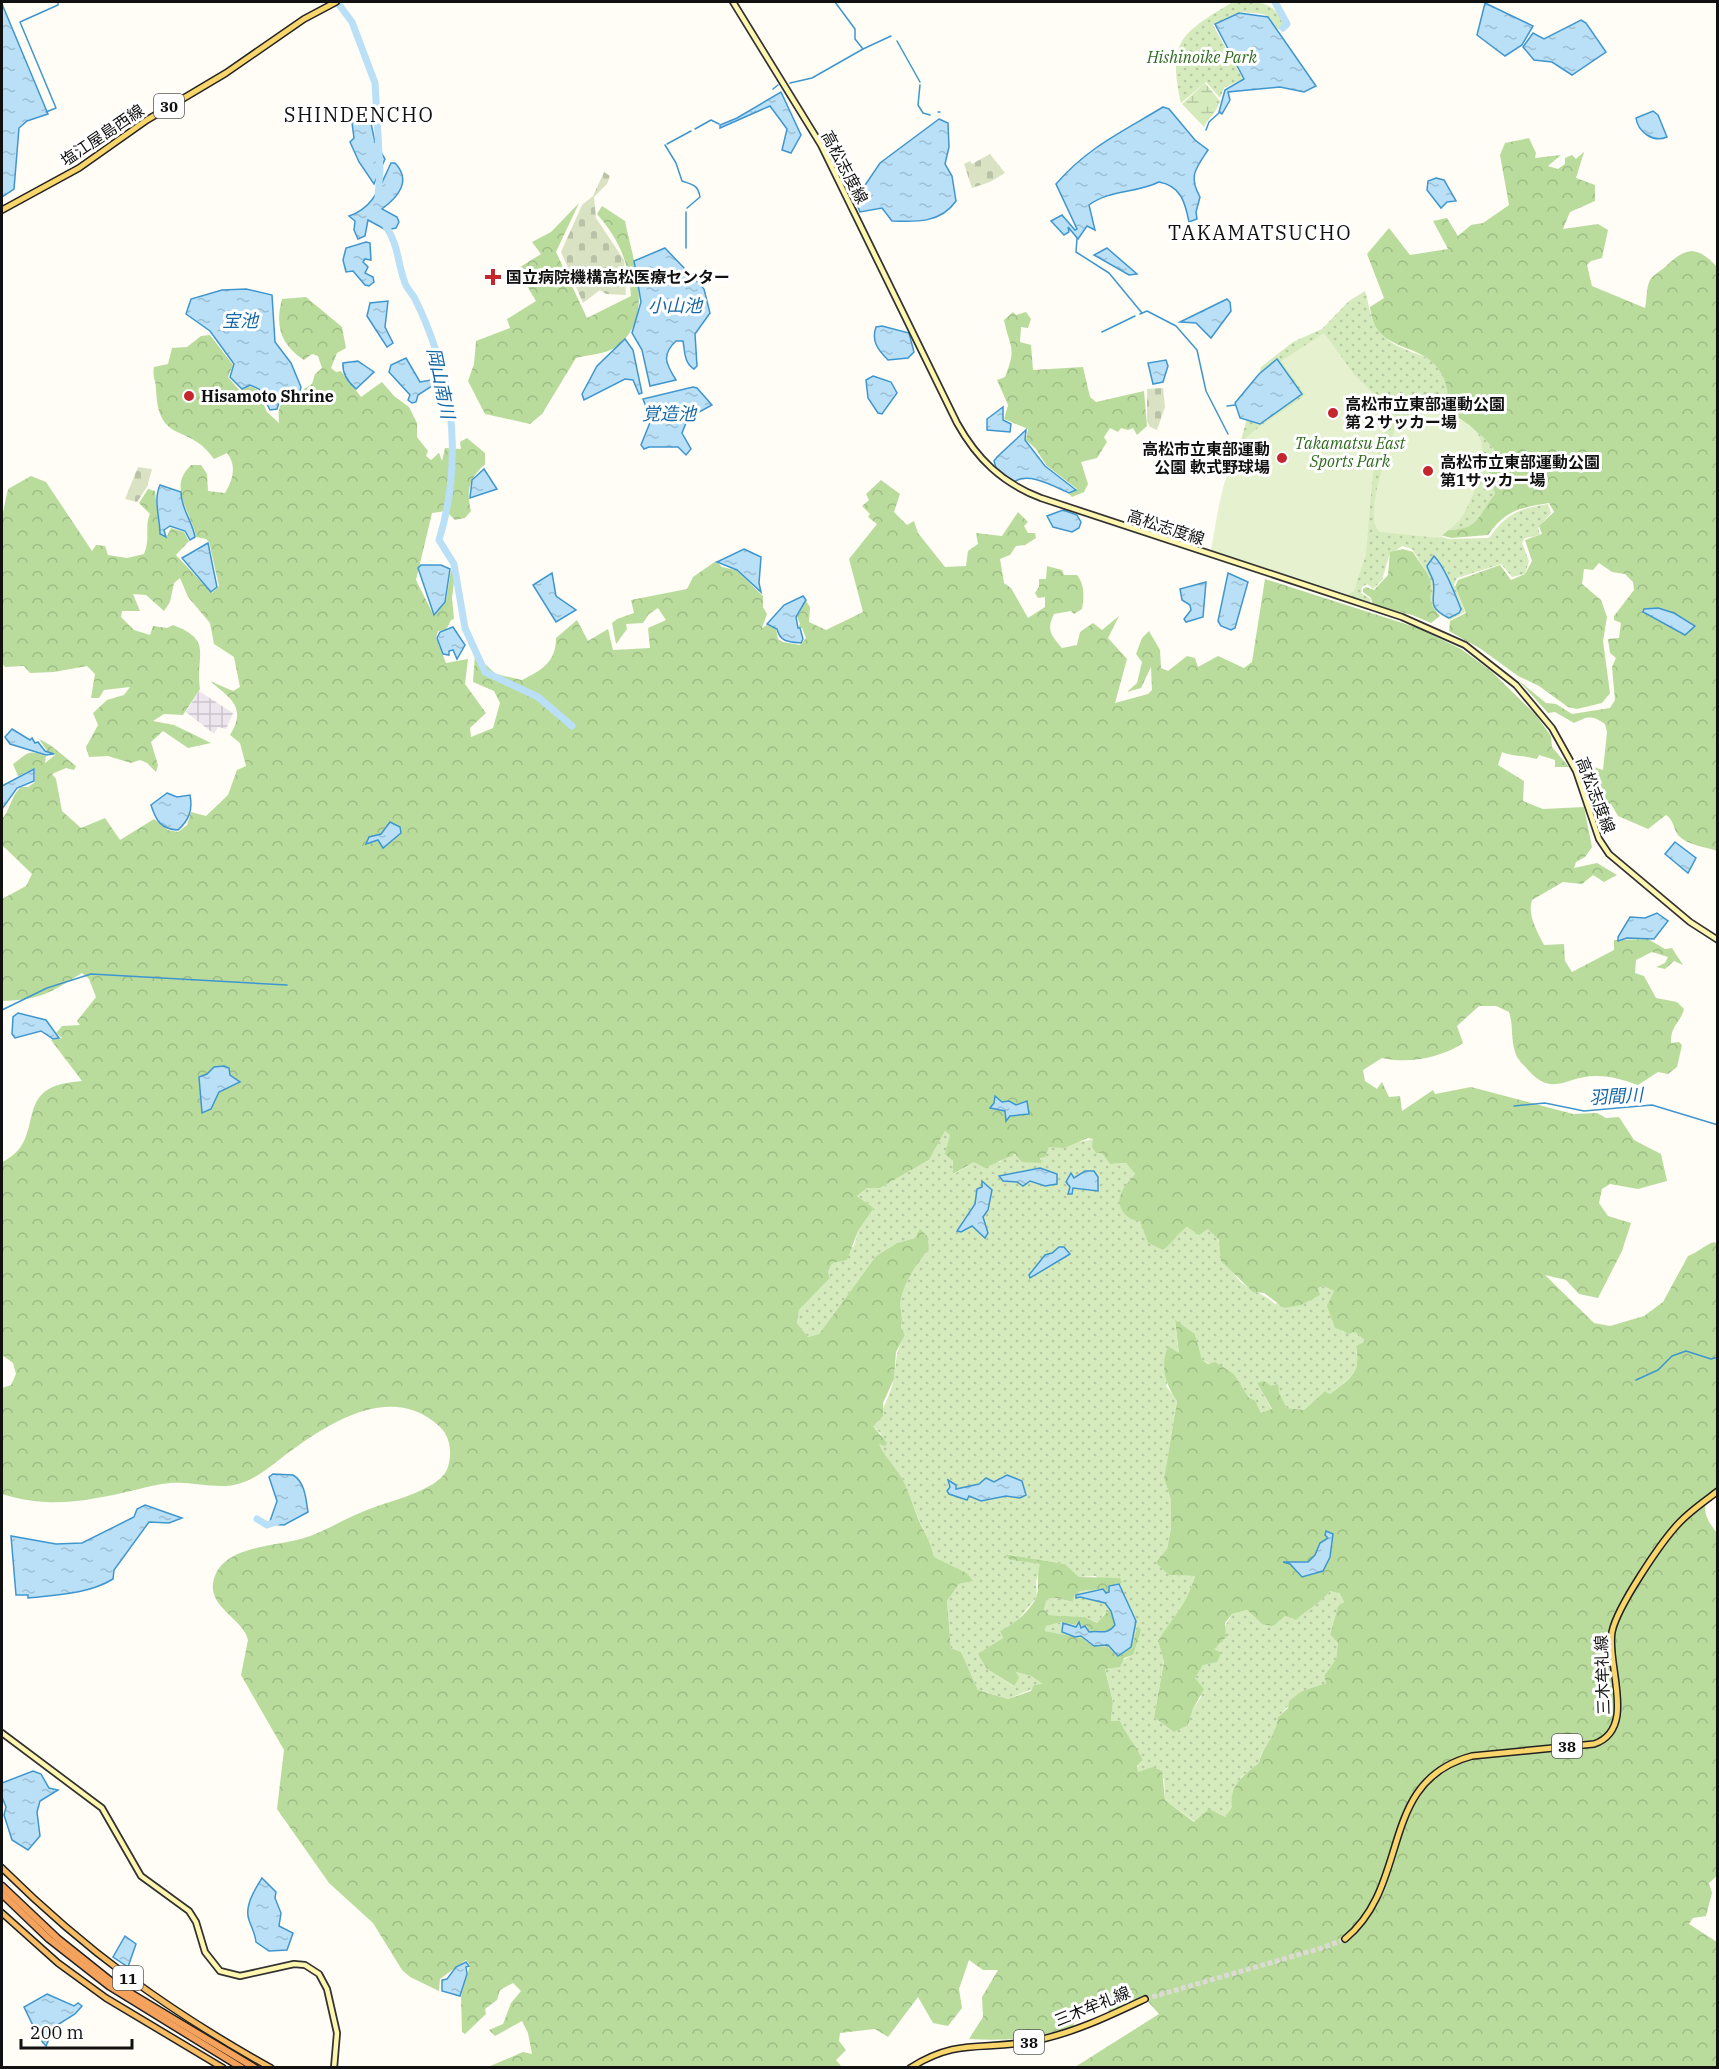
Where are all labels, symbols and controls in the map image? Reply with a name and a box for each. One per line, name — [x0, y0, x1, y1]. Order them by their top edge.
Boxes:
park label: Hishinoike Park — [1146, 47, 1258, 67]
road number: 30 — [154, 94, 184, 118]
street label: 塩江屋島西線 — [57, 100, 147, 170]
district label: SHINDENCHO — [284, 101, 434, 128]
street label: 高松志度線 — [817, 127, 873, 207]
district label: TAKAMATSUCHO — [1168, 219, 1352, 246]
place label: 国立病院機構高松医療センター — [506, 267, 730, 287]
marker: 国立病院機構高松医療センター — [484, 268, 502, 286]
water label: 小山池 — [648, 294, 704, 317]
water label: 宝池 — [222, 309, 260, 332]
water label: 岡山南川 — [422, 345, 460, 423]
place label: Hisamoto Shrine — [201, 386, 334, 406]
marker: Hisamoto Shrine — [182, 389, 196, 403]
place label: 高松市立東部運動公園 第２サッカー場 — [1345, 394, 1505, 432]
water label: 覚造池 — [642, 402, 698, 425]
marker: 高松市立東部運動公園 第２サッカー場 — [1326, 406, 1340, 420]
park label: Takamatsu East Sports Park — [1295, 433, 1407, 471]
place label: 高松市立東部運動 公園 軟式野球場 — [1142, 439, 1270, 477]
marker: 高松市立東部運動 公園 軟式野球場 — [1275, 451, 1289, 465]
place label: 高松市立東部運動公園 第1サッカー場 — [1440, 452, 1600, 490]
marker: 高松市立東部運動公園 第1サッカー場 — [1421, 464, 1435, 478]
street label: 高松志度線 — [1125, 505, 1207, 549]
street label: 高松志度線 — [1572, 754, 1620, 836]
water label: 羽間川 — [1588, 1083, 1646, 1109]
street label: 三木牟礼線 — [1591, 1635, 1613, 1715]
road number: 38 — [1552, 1734, 1582, 1758]
road number: 11 — [113, 1966, 143, 1990]
street label: 三木牟礼線 — [1051, 1982, 1133, 2030]
scale bar — [21, 2012, 132, 2050]
text: 200 m — [30, 2021, 84, 2044]
road number: 38 — [1014, 2030, 1044, 2054]

